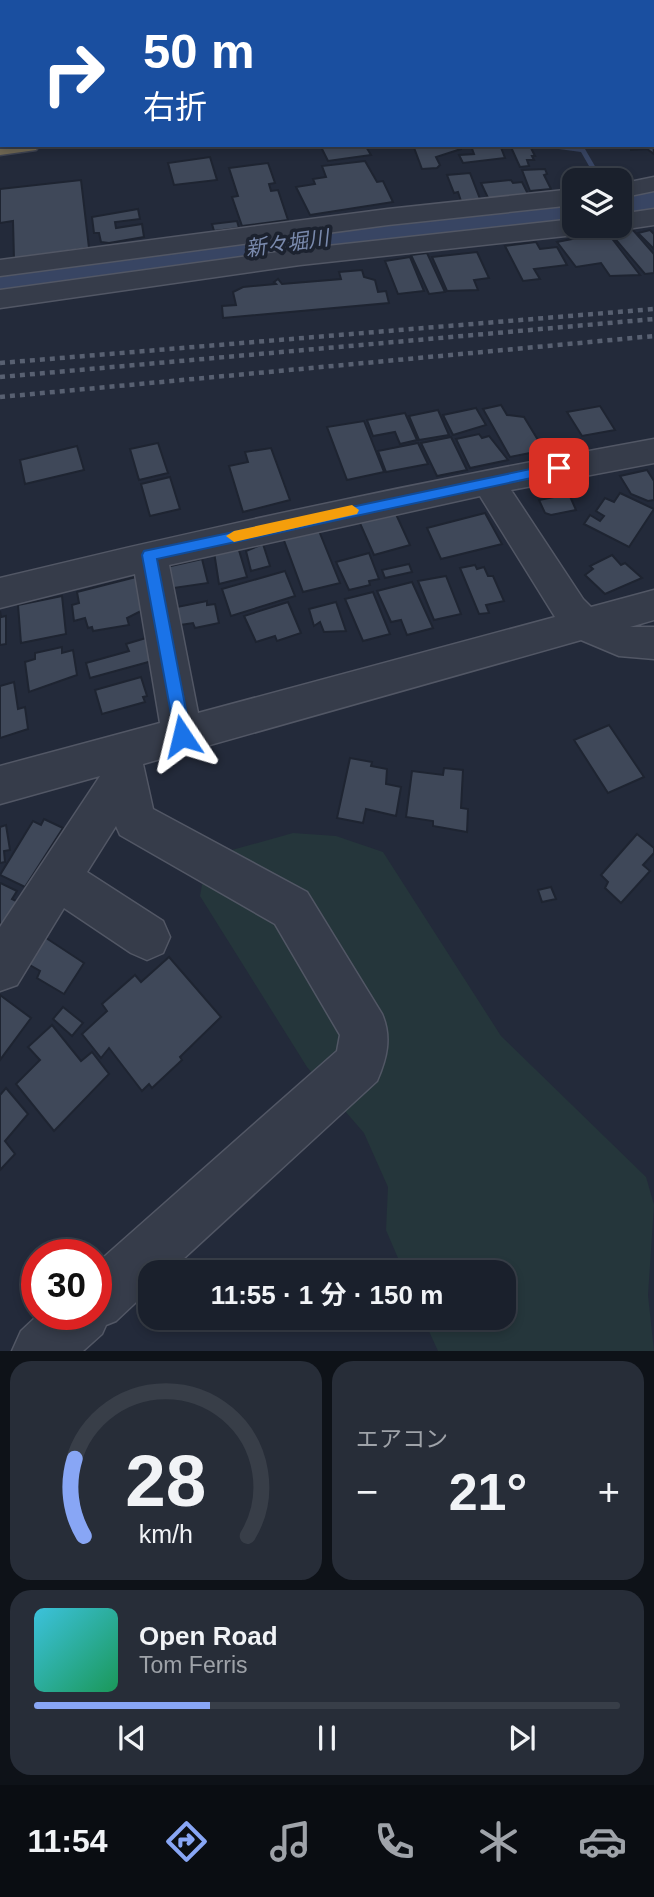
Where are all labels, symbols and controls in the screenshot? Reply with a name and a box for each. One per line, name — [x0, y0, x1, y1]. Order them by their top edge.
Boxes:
text: 50 m — [143, 24, 255, 78]
icon: right — [28, 28, 119, 119]
text: 右折 — [143, 89, 207, 125]
map controls — [562, 168, 632, 238]
button: layers — [562, 168, 632, 238]
water label: 新々堀川 — [244, 225, 332, 260]
pin — [529, 438, 589, 498]
icon: arrive — [540, 449, 578, 487]
position arrow — [145, 699, 219, 773]
speed limit sign: 30 — [21, 1239, 112, 1330]
text: 11:55 · 1 分 · 150 m — [211, 1280, 443, 1310]
text: エアコン — [356, 1426, 448, 1452]
text: 28 — [126, 1441, 206, 1522]
text: 21° — [449, 1463, 527, 1521]
text: − — [356, 1471, 378, 1513]
text: + — [598, 1471, 620, 1513]
text: km/h — [139, 1520, 193, 1548]
text: Open Road — [139, 1621, 278, 1651]
text: Tom Ferris — [139, 1652, 248, 1678]
icon: previous — [113, 1719, 151, 1757]
icon: pause — [308, 1719, 346, 1757]
icon: next — [503, 1719, 541, 1757]
icon: directions — [162, 1817, 211, 1866]
icon: music — [266, 1817, 315, 1866]
icon: phone — [370, 1817, 419, 1866]
icon: climate — [474, 1817, 523, 1866]
icon: car — [578, 1817, 627, 1866]
text: 11:54 — [27, 1823, 107, 1859]

